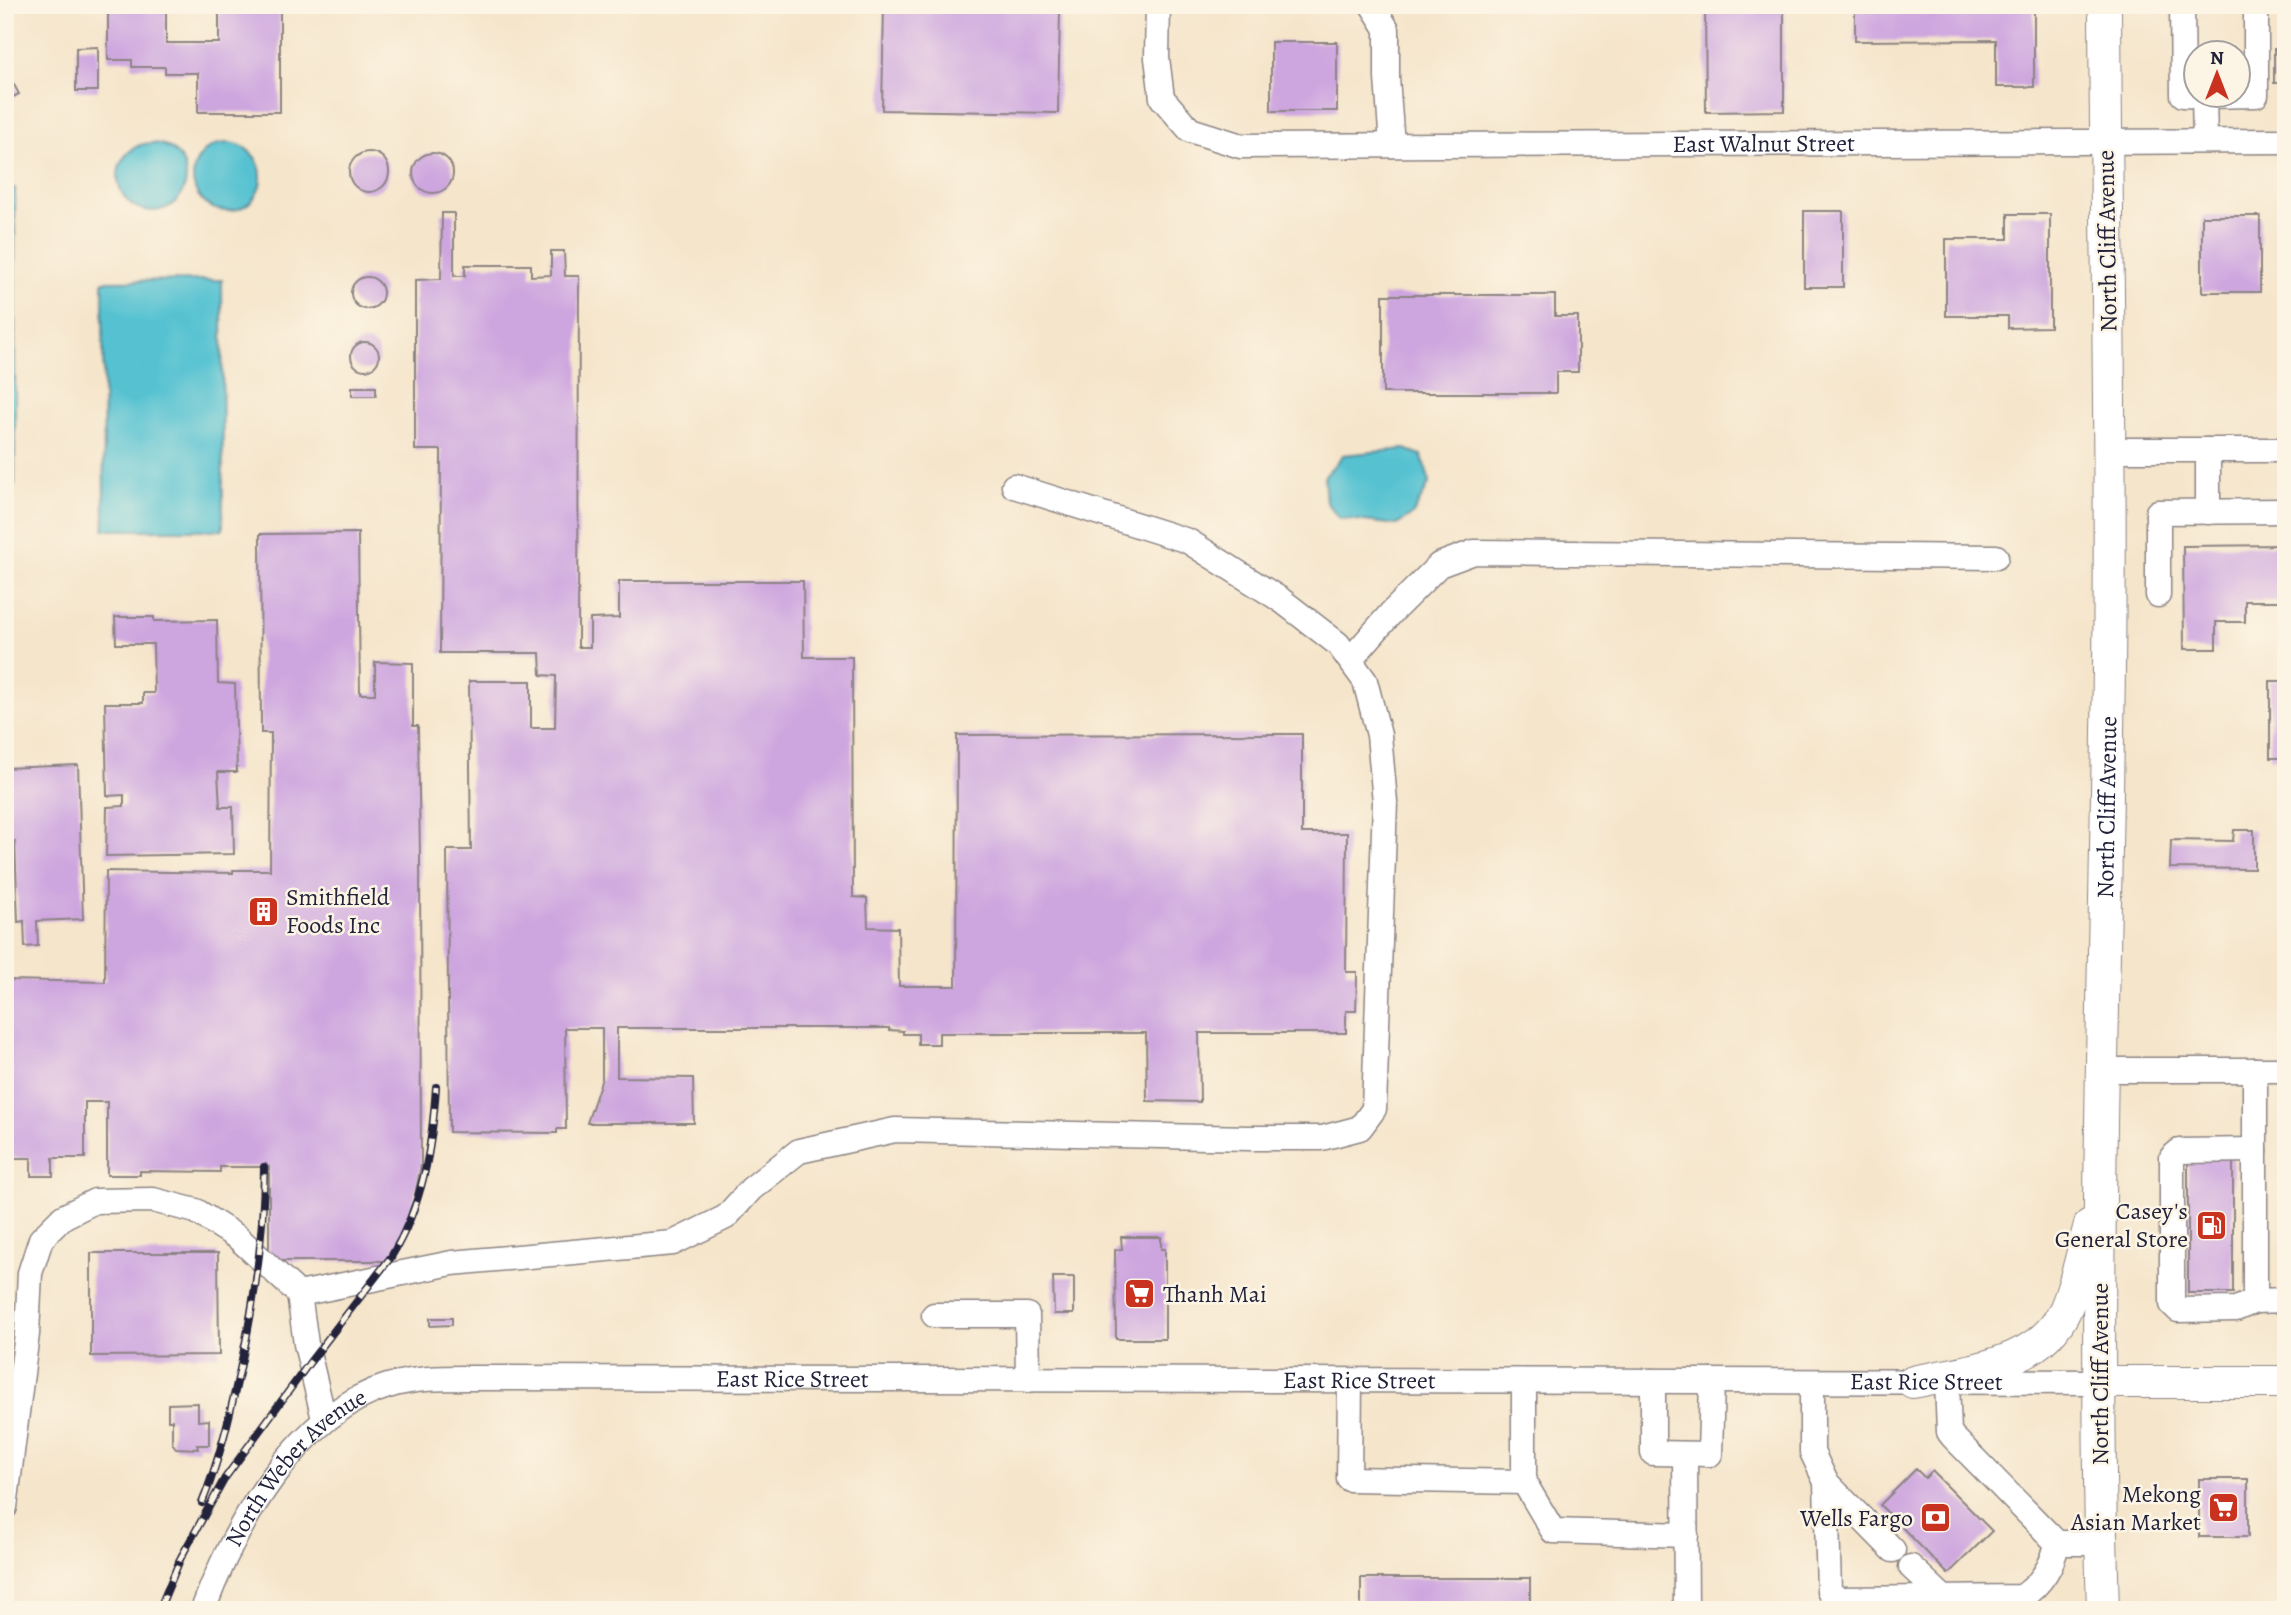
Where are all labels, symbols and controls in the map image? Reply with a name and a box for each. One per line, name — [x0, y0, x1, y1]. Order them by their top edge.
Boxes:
north arrow — [2182, 38, 2252, 108]
text: N — [2210, 45, 2224, 71]
street label: East Walnut Street — [1672, 127, 1855, 160]
street label: North Cliff Avenue — [2089, 150, 2125, 332]
street label: North Cliff Avenue — [2089, 716, 2124, 899]
place label: Smithfield Foods Inc — [286, 881, 390, 941]
building icon: Smithfield Foods Inc — [246, 894, 280, 928]
place label: Casey's General Store — [2055, 1195, 2188, 1255]
fuel station icon: Casey's General Store — [2194, 1208, 2228, 1242]
supermarket icon: Thanh Mai — [1123, 1277, 1157, 1311]
place label: Thanh Mai — [1163, 1278, 1267, 1310]
street label: North Cliff Avenue — [2084, 1283, 2116, 1465]
street label: East Rice Street — [716, 1363, 869, 1395]
street label: East Rice Street — [1283, 1364, 1436, 1396]
street label: East Rice Street — [1850, 1365, 2003, 1398]
street label: North Weber Avenue — [217, 1381, 372, 1552]
place label: Mekong Asian Market — [2070, 1478, 2201, 1538]
supermarket icon: Mekong Asian Market — [2207, 1491, 2241, 1525]
bank icon: Wells Fargo — [1919, 1501, 1953, 1535]
place label: Wells Fargo — [1799, 1502, 1913, 1534]

